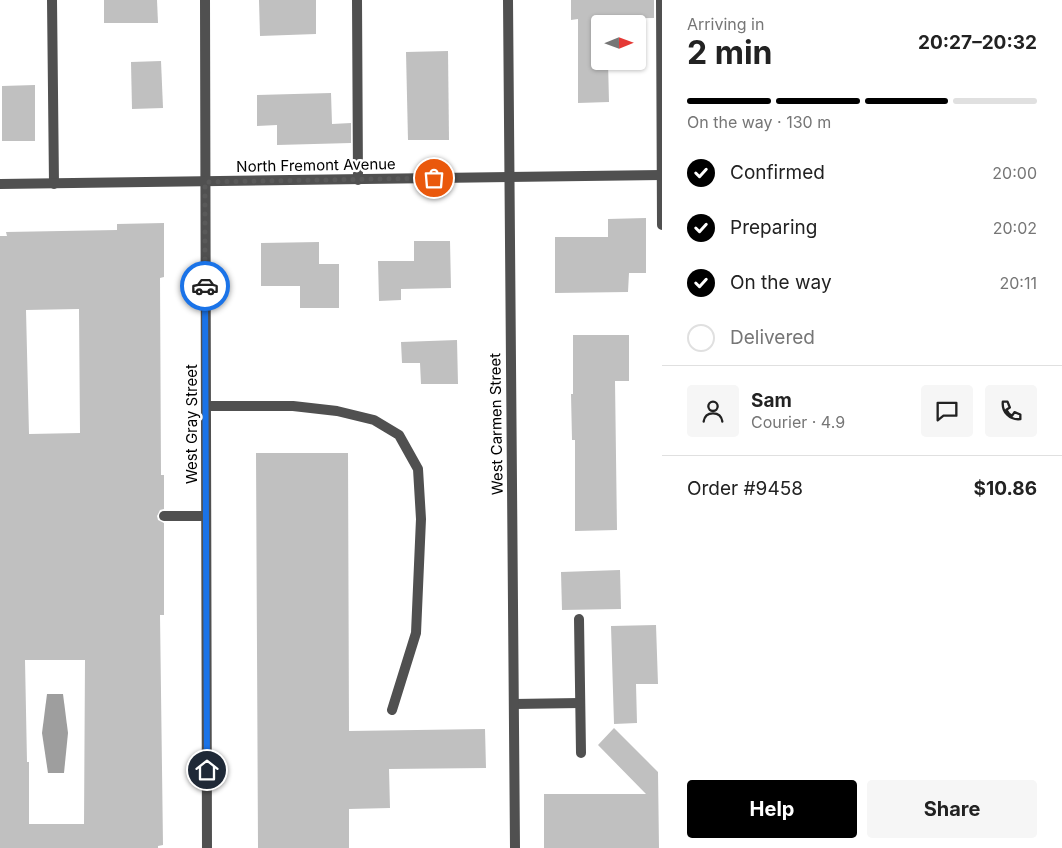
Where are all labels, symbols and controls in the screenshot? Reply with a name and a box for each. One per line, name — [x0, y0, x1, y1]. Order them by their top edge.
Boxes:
text: Arriving in — [687, 14, 764, 34]
north arrow — [591, 15, 646, 70]
map controls — [591, 15, 646, 70]
text: 20:27–20:32 — [918, 31, 1037, 54]
text: 2 min — [687, 33, 773, 72]
text: On the way · 130 m — [687, 112, 831, 132]
street label: North Fremont Avenue — [236, 154, 396, 176]
pin — [413, 157, 455, 199]
icon: check — [687, 159, 715, 187]
text: Confirmed — [730, 161, 825, 184]
text: 20:00 — [992, 163, 1037, 183]
icon: bag — [420, 164, 448, 192]
icon: check — [687, 214, 715, 242]
text: Preparing — [730, 216, 817, 239]
text: 20:02 — [993, 218, 1037, 238]
courier — [180, 261, 230, 311]
icon: check — [687, 269, 715, 297]
text: On the way — [730, 271, 832, 294]
icon: car — [191, 272, 219, 300]
text: 20:11 — [1000, 273, 1037, 293]
text: Delivered — [730, 326, 815, 349]
street label: West Carmen Street — [485, 353, 507, 495]
street label: West Gray Street — [182, 364, 201, 484]
button: person — [687, 385, 739, 437]
button: chat — [921, 385, 973, 437]
button: phone — [985, 385, 1037, 437]
text: Sam — [751, 389, 792, 412]
text: Courier · 4.9 — [751, 412, 845, 432]
text: Order #9458 — [687, 477, 803, 500]
text: $10.86 — [974, 477, 1037, 500]
pin — [186, 749, 228, 791]
icon: home — [193, 756, 221, 784]
button: Help — [687, 780, 857, 838]
button: Share — [867, 780, 1037, 838]

